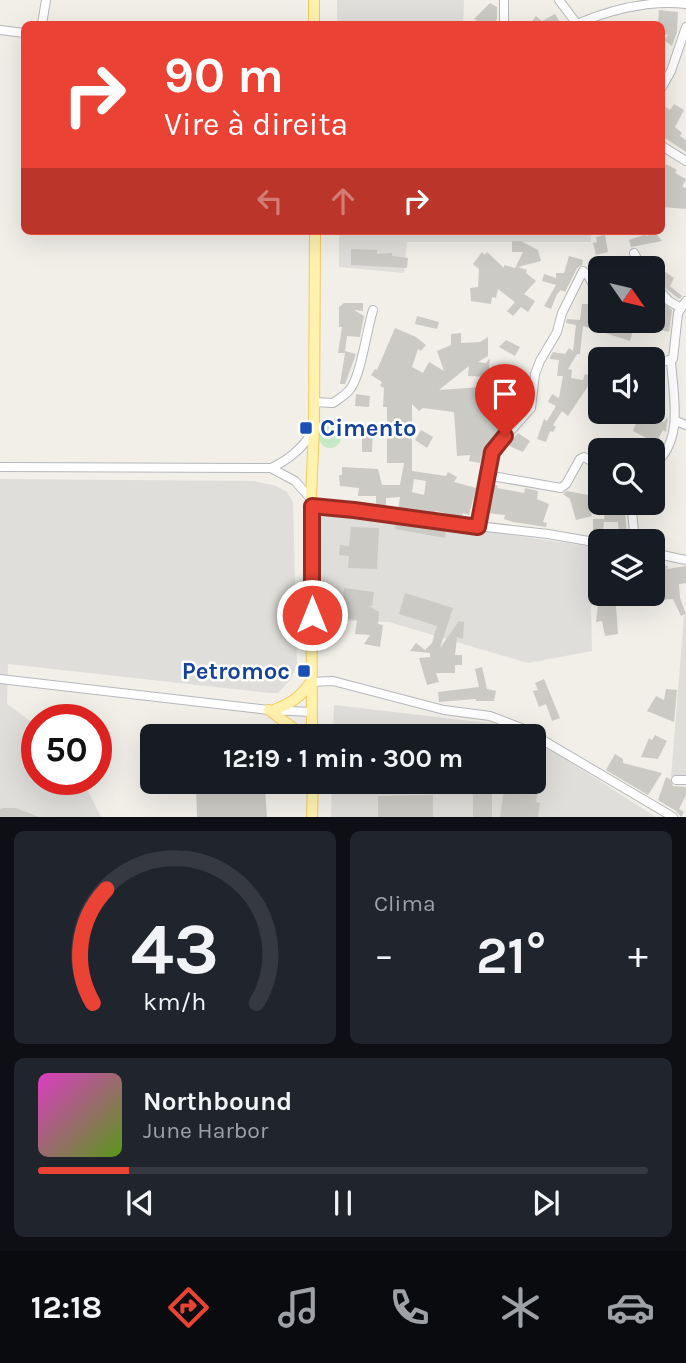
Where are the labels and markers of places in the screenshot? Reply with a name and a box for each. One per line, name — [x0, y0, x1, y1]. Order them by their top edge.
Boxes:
pin — [475, 364, 535, 436]
place label: Cimento — [320, 414, 417, 442]
marker: Cimento — [298, 420, 314, 436]
place label: Petromoc — [182, 657, 290, 685]
marker: Petromoc — [296, 663, 312, 679]

